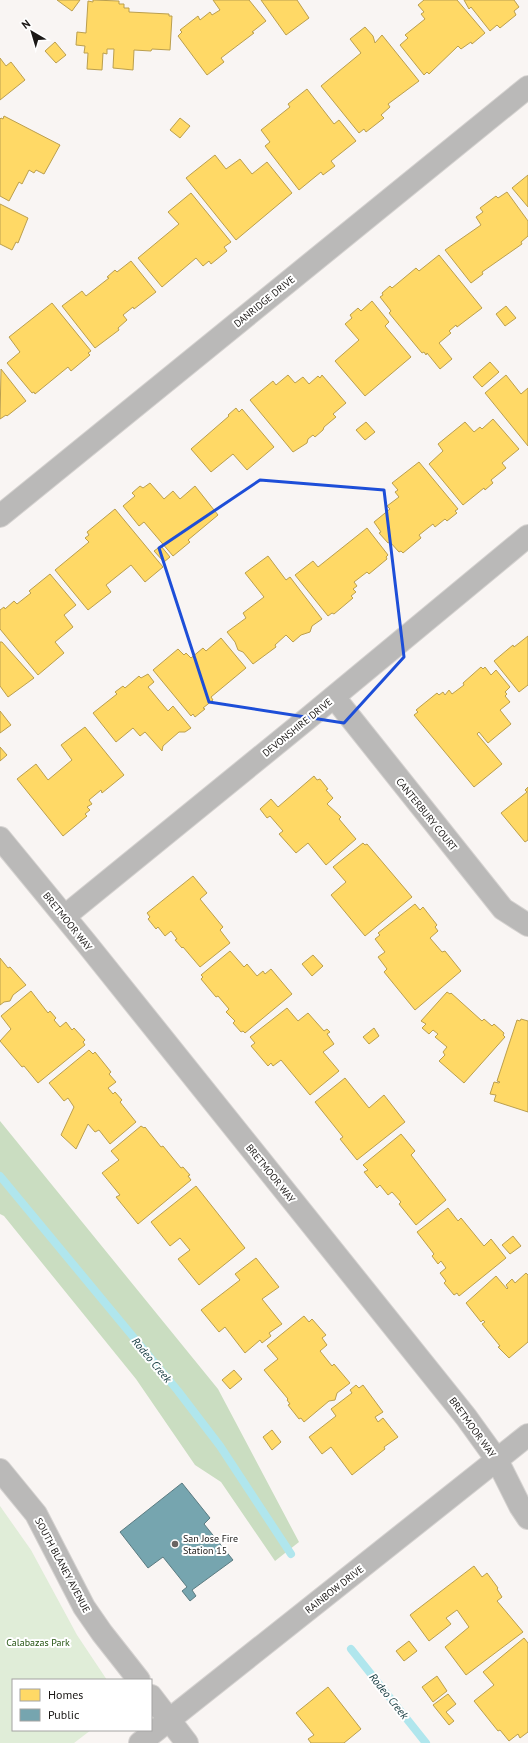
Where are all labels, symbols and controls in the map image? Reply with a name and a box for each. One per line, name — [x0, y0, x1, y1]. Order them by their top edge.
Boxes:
north arrow — [12, 12, 52, 52]
text: N — [19, 16, 33, 32]
street label: DANRIDGE DRIVE — [231, 273, 297, 330]
street label: DEVONSHIRE DRIVE — [260, 695, 335, 760]
street label: CANTERBURY COURT — [393, 775, 460, 854]
street label: BRETMOOR WAY — [40, 889, 95, 953]
street label: BRETMOOR WAY — [243, 1141, 298, 1205]
water label: Rodeo Creek — [129, 1335, 176, 1386]
street label: BRETMOOR WAY — [446, 1395, 499, 1460]
street label: SOUTH BLANEY AVENUE — [32, 1516, 93, 1615]
place label: San Jose Fire Station 15 — [183, 1532, 238, 1557]
marker: San Jose Fire Station 15 — [170, 1539, 180, 1549]
street label: RAINBOW DRIVE — [302, 1562, 366, 1616]
park label: Calabazas Park — [6, 1636, 70, 1649]
water label: Rodeo Creek — [366, 1670, 412, 1722]
legend — [12, 1679, 152, 1731]
text: Homes — [48, 1687, 83, 1702]
text: Public — [48, 1707, 80, 1722]

